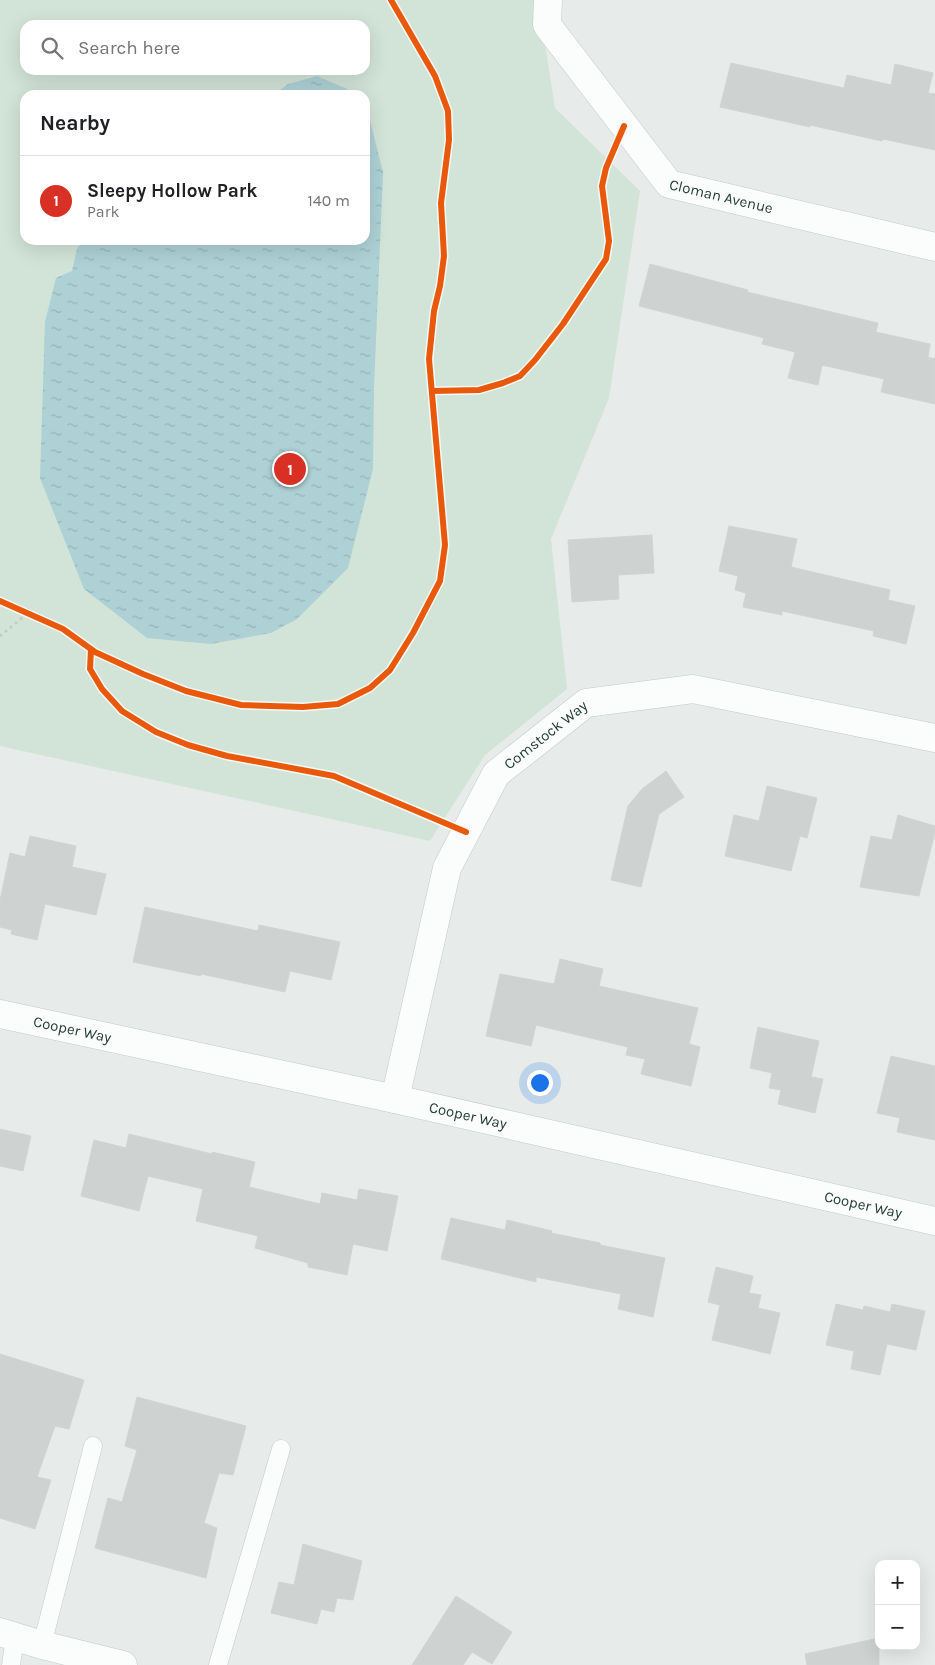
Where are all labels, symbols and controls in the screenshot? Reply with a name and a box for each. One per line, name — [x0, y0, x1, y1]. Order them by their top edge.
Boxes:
search box — [20, 20, 370, 75]
icon: search — [38, 34, 66, 62]
text: Search here — [78, 37, 180, 59]
text: Nearby — [40, 111, 110, 135]
street label: Cloman Avenue — [668, 175, 775, 217]
text: Sleepy Hollow Park — [87, 180, 258, 202]
text: 1 — [53, 191, 59, 210]
text: 140 m — [308, 191, 350, 210]
text: Park — [87, 202, 119, 221]
pin: 1 — [274, 450, 306, 488]
street label: Comstock Way — [500, 696, 591, 773]
street label: Cooper Way — [32, 1012, 113, 1047]
your location — [527, 1070, 553, 1096]
street label: Cooper Way — [427, 1098, 509, 1133]
street label: Cooper Way — [823, 1187, 904, 1222]
map controls — [875, 1560, 920, 1650]
button: + — [875, 1560, 920, 1605]
button: − — [875, 1605, 920, 1650]

